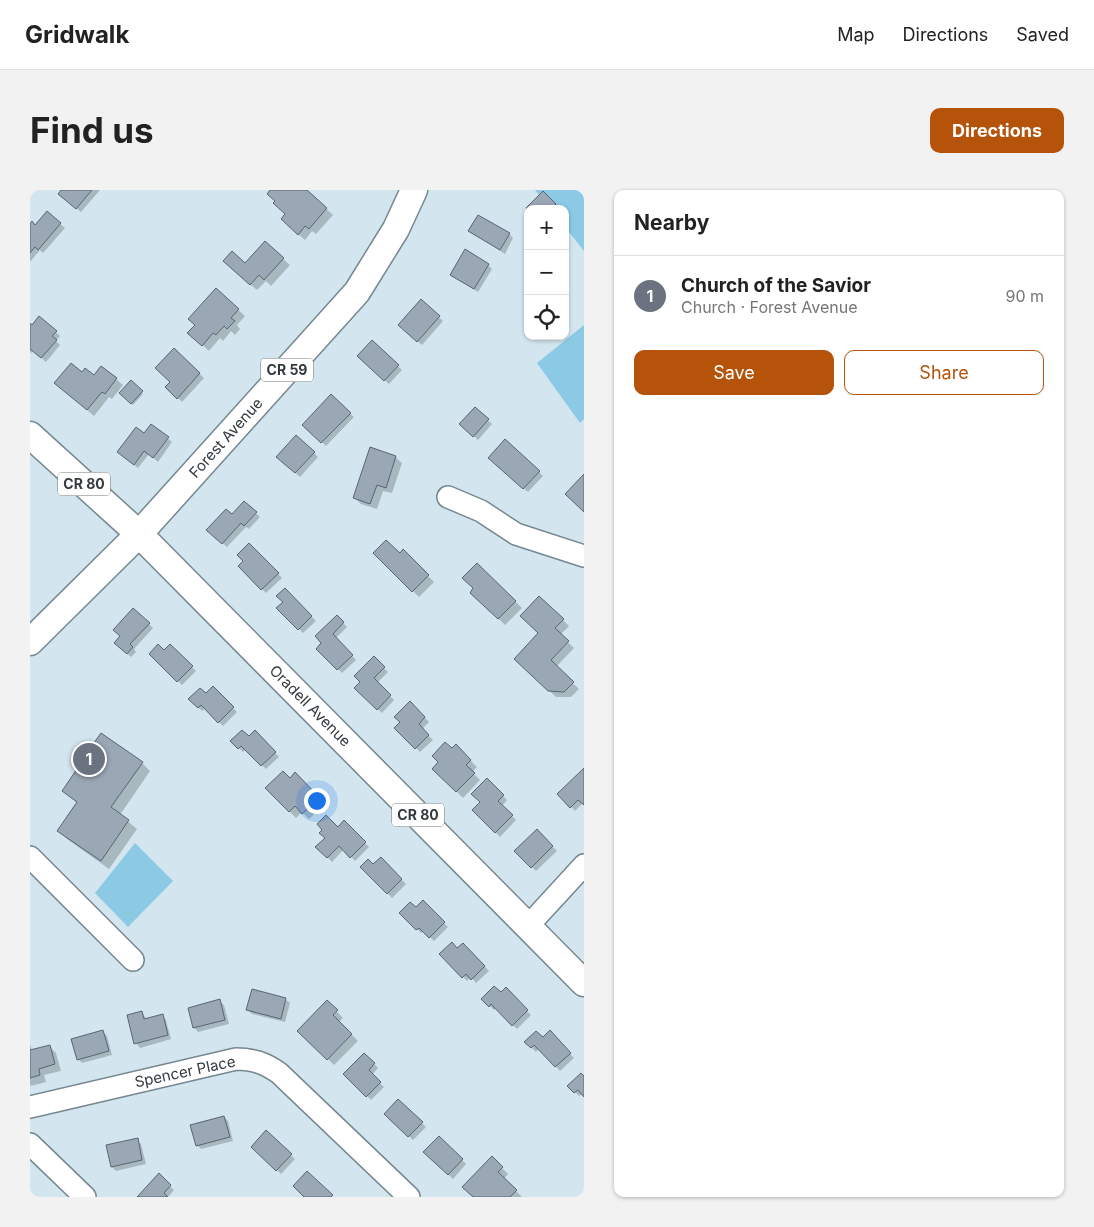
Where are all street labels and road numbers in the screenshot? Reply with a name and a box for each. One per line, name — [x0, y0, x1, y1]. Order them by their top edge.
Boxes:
road number: CR 59 — [261, 358, 313, 382]
street label: Forest Avenue — [185, 394, 267, 482]
road number: CR 80 — [58, 472, 110, 496]
street label: Oradell Avenue — [266, 661, 355, 750]
road number: CR 80 — [392, 804, 444, 826]
street label: Spencer Place — [133, 1052, 237, 1091]

